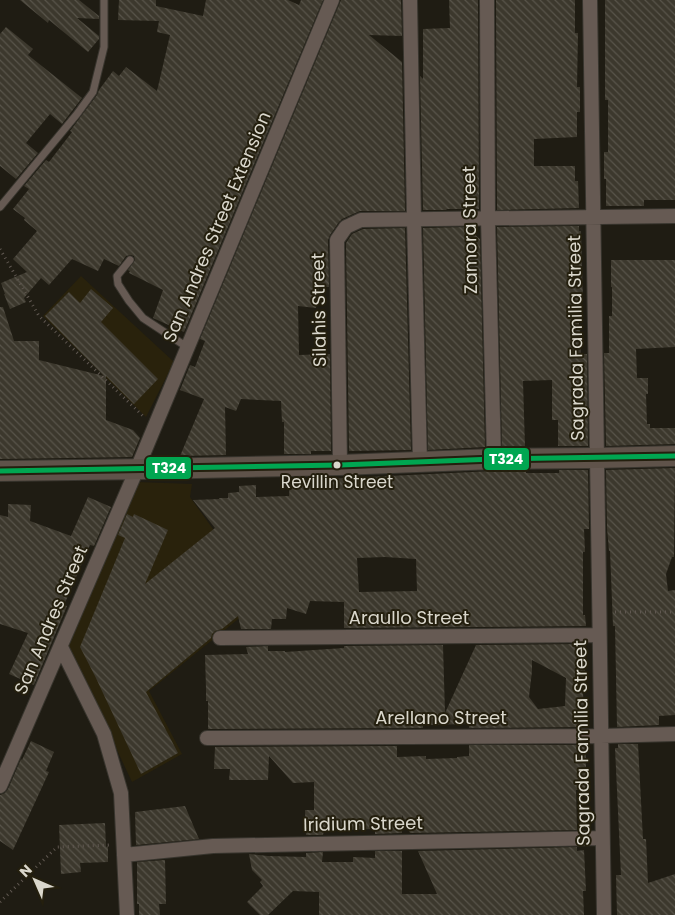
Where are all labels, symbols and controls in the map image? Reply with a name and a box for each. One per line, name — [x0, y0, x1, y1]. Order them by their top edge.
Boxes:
street label: San Andres Street Extension — [157, 108, 277, 346]
street label: Zamora Street — [456, 166, 483, 294]
street label: Sagrada Familia Street — [561, 235, 590, 441]
street label: Silahis Street — [305, 253, 332, 367]
line badge: T324 — [483, 447, 530, 471]
text: T324 — [489, 449, 523, 469]
line badge: T324 — [145, 456, 192, 480]
text: T324 — [152, 458, 186, 478]
marker: Revillin Street — [332, 460, 342, 470]
place label: Revillin Street — [281, 470, 393, 494]
street label: San Andres Street — [8, 541, 93, 698]
street label: Araullo Street — [349, 605, 469, 630]
street label: Sagrada Familia Street — [567, 640, 596, 846]
street label: Arellano Street — [375, 705, 507, 730]
street label: Iridium Street — [303, 810, 423, 837]
north arrow — [10, 855, 60, 905]
text: N — [15, 860, 37, 882]

